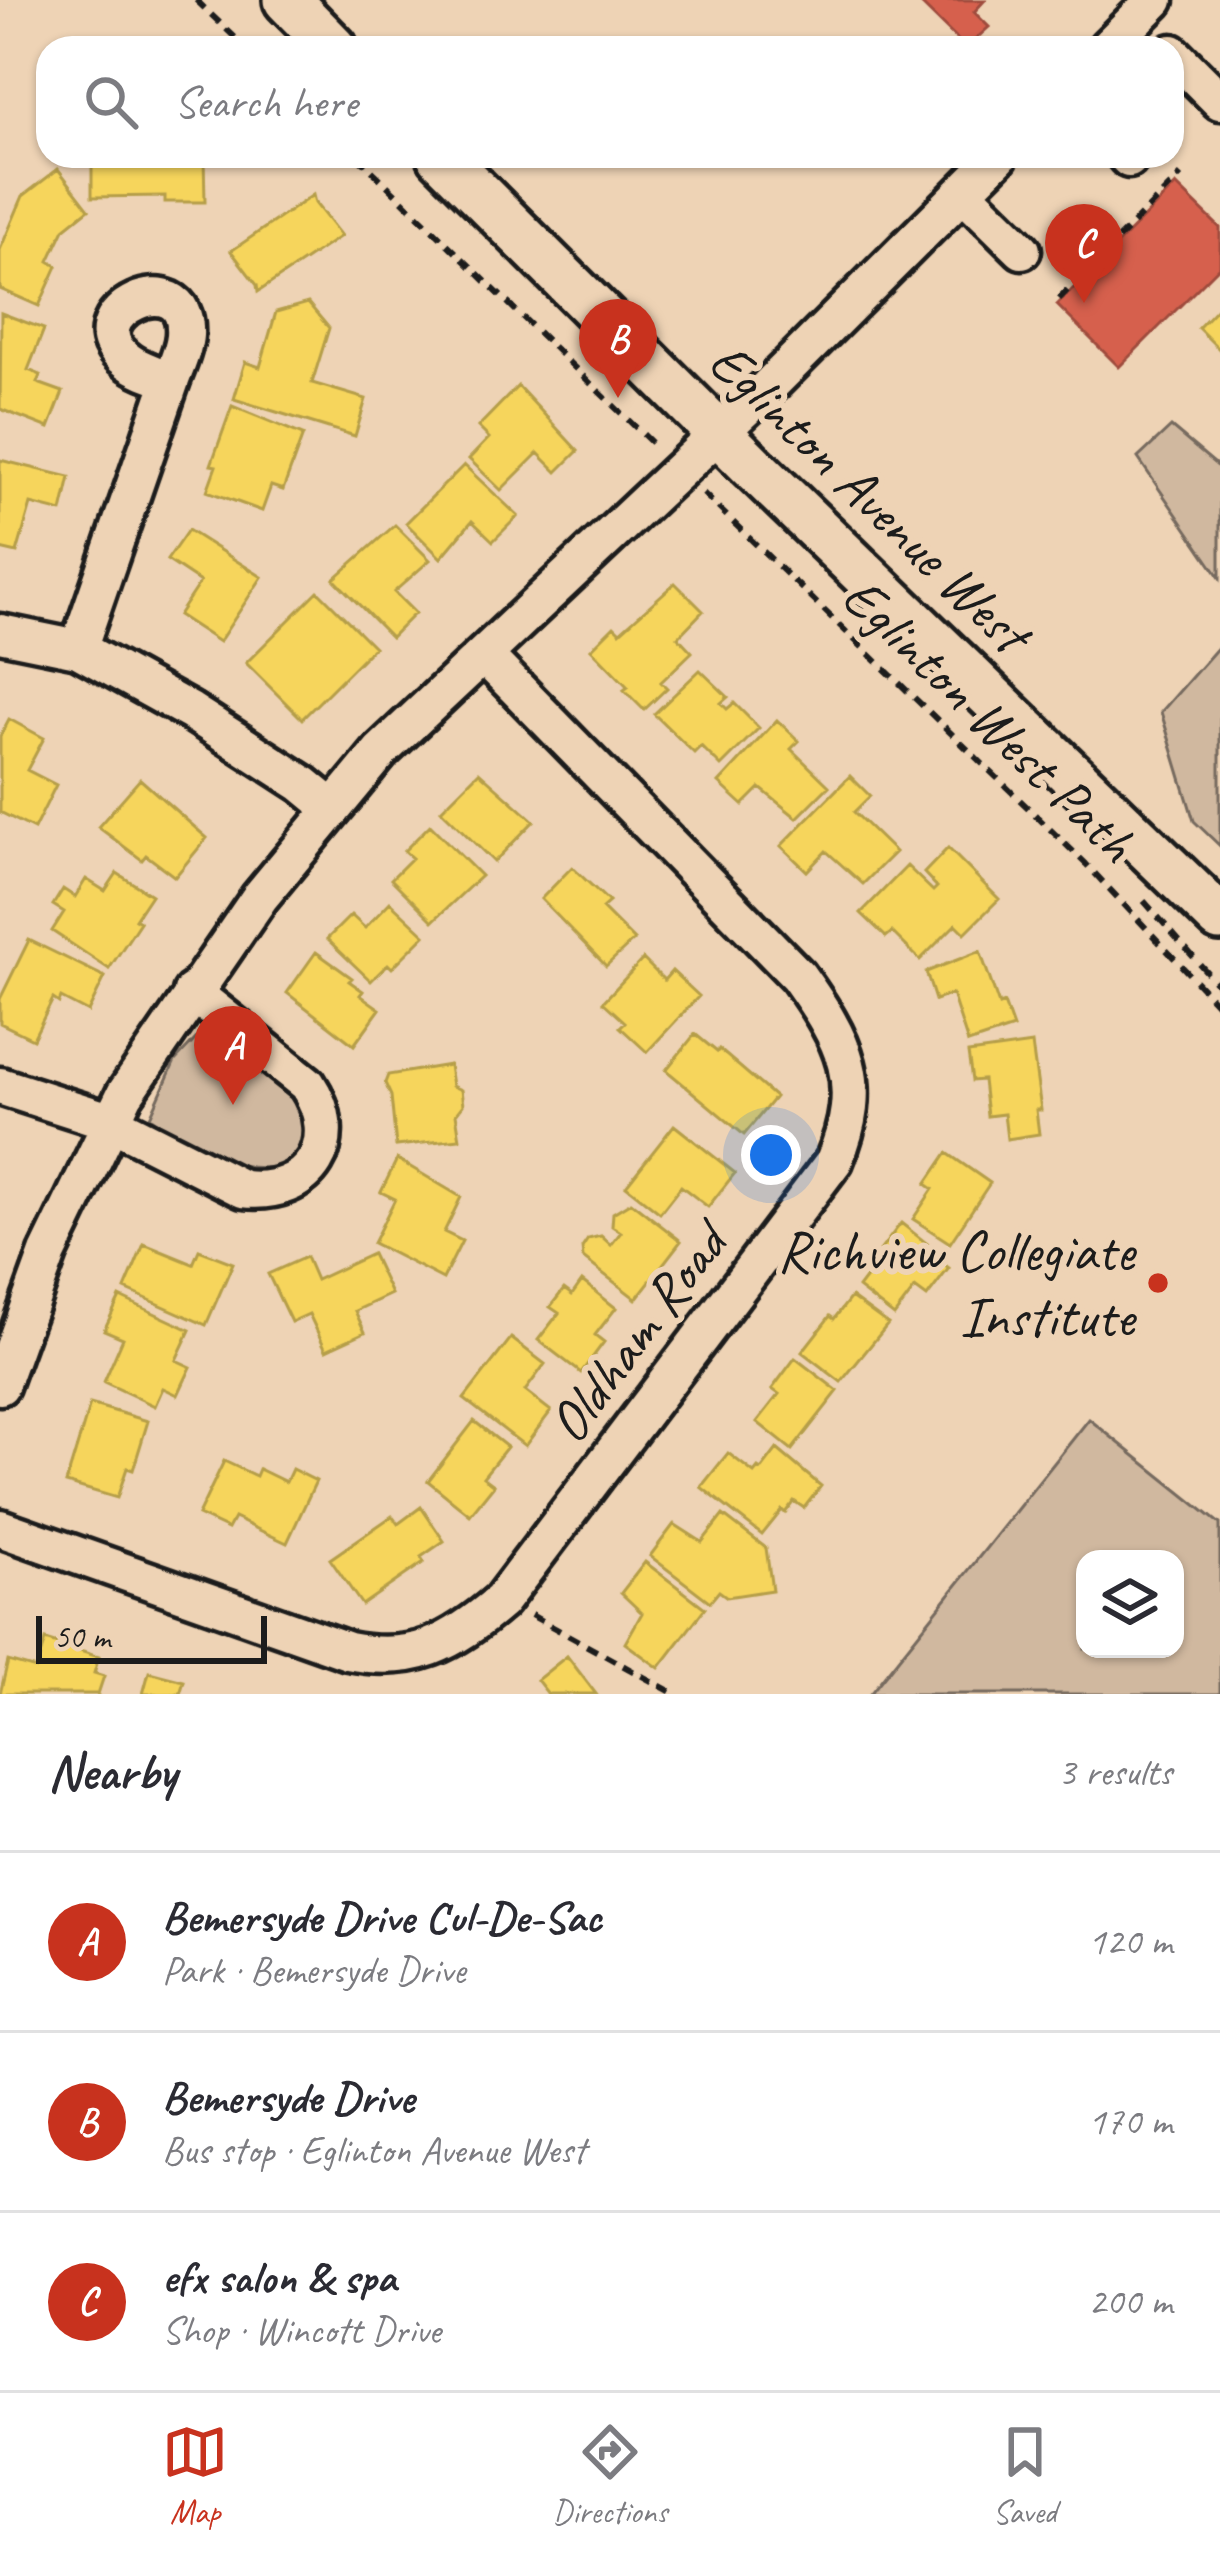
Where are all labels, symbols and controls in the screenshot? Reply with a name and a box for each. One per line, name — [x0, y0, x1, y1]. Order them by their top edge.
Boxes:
search box — [36, 36, 1184, 168]
icon: search — [78, 69, 144, 135]
text: Search here — [174, 74, 357, 131]
pin: C — [1045, 204, 1123, 303]
pin: B — [579, 299, 657, 398]
street label: Eglinton Avenue West — [694, 326, 1049, 672]
street label: Eglinton West Path — [827, 561, 1152, 878]
pin: A — [194, 1006, 272, 1105]
your location — [741, 1125, 801, 1185]
street label: Oldham Road — [532, 1204, 747, 1457]
place label: Richview Collegiate Institute — [777, 1215, 1137, 1353]
marker: Richview Collegiate Institute — [1145, 1270, 1171, 1296]
map controls — [1076, 1550, 1184, 1658]
button: layers — [1076, 1550, 1184, 1658]
scale bar — [36, 1610, 267, 1663]
text: 50 m — [54, 1616, 110, 1658]
text: Nearby — [48, 1740, 176, 1804]
text: 3 results — [1058, 1748, 1172, 1797]
text: Bemersyde Drive Cul-De-Sac — [162, 1889, 601, 1946]
text: A — [77, 1917, 97, 1966]
text: 120 m — [1088, 1917, 1172, 1966]
text: Park · Bemersyde Drive — [162, 1946, 465, 1995]
text: Bemersyde Drive — [162, 2069, 414, 2126]
text: B — [77, 2097, 97, 2146]
text: 170 m — [1088, 2097, 1172, 2146]
text: Bus stop · Eglinton Avenue West — [162, 2126, 586, 2175]
text: efx salon & spa — [162, 2249, 396, 2306]
text: C — [78, 2277, 96, 2326]
text: 200 m — [1088, 2277, 1172, 2326]
text: Shop · Wincott Drive — [162, 2306, 441, 2355]
tab: Map — [162, 2419, 228, 2533]
tab: Directions — [553, 2419, 667, 2533]
tab: Saved — [992, 2419, 1058, 2533]

